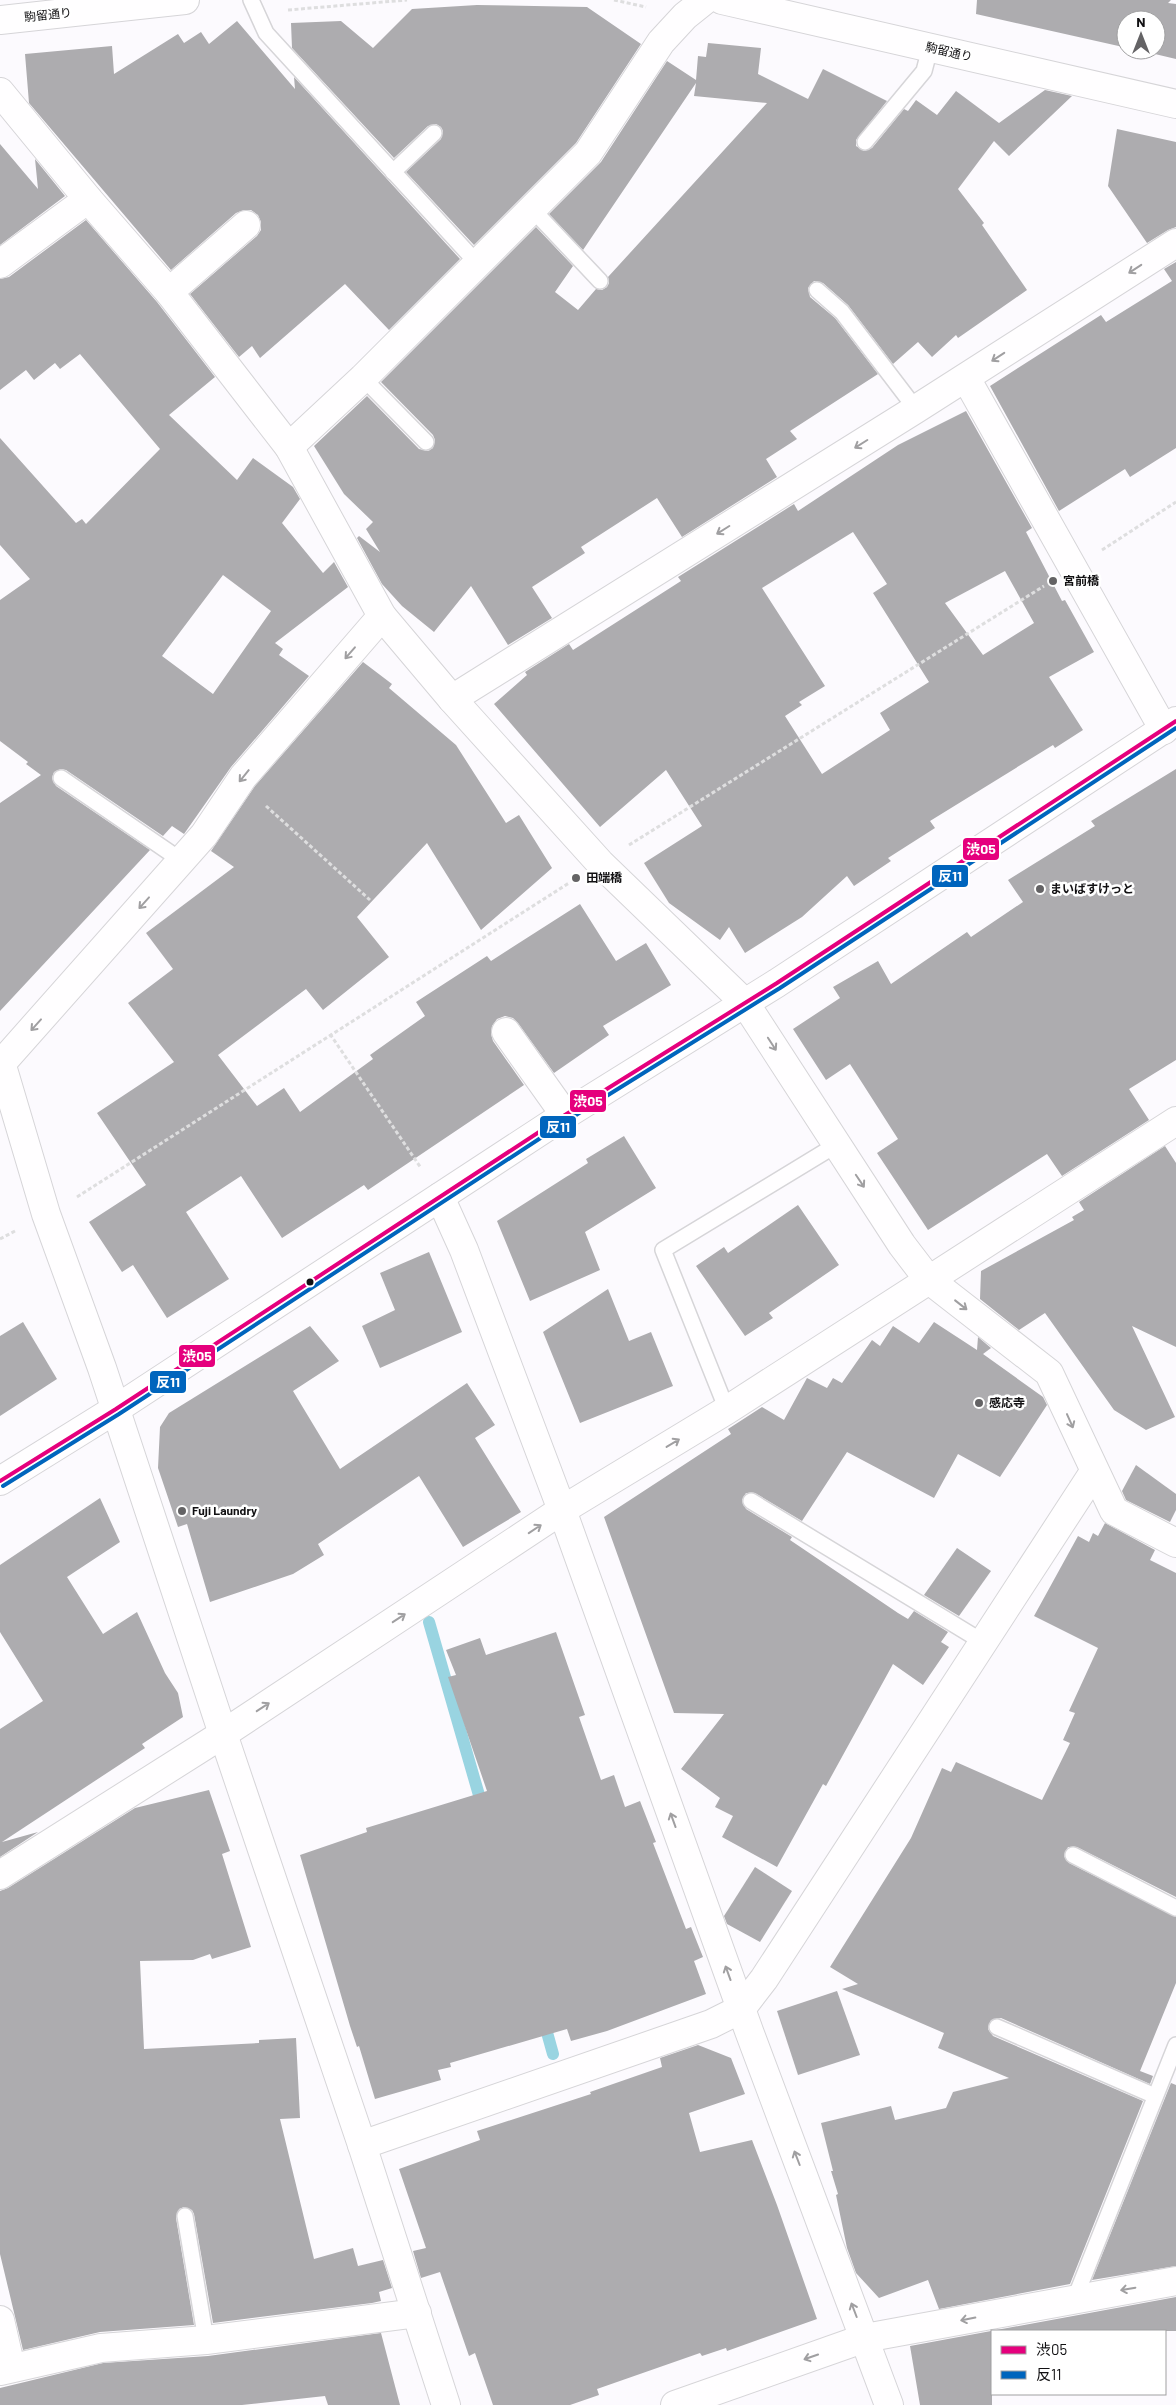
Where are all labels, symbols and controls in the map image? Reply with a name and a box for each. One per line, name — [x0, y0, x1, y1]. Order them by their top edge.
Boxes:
street label: 駒留通り — [23, 5, 73, 23]
north arrow — [1116, 10, 1166, 60]
text: N — [1136, 13, 1146, 30]
street label: 駒留通り — [924, 39, 974, 63]
one-way arrow — [1128, 264, 1142, 274]
one-way arrow — [992, 352, 1006, 362]
one-way arrow — [854, 438, 868, 449]
one-way arrow — [717, 525, 731, 535]
place label: 宮前橋 — [1063, 573, 1100, 587]
marker: 宮前橋 — [1047, 575, 1059, 587]
one-way arrow — [344, 646, 356, 659]
one-way arrow — [239, 769, 250, 782]
line badge: 渋05 — [962, 837, 1000, 861]
text: 渋05 — [966, 840, 996, 857]
line badge: 反11 — [931, 864, 969, 888]
text: 反11 — [938, 867, 962, 884]
place label: 田端橋 — [586, 870, 623, 884]
marker: 田端橋 — [570, 872, 582, 884]
place label: まいばすけっと — [1050, 881, 1134, 895]
marker: まいばすけっと — [1034, 883, 1046, 895]
one-way arrow — [138, 897, 150, 910]
one-way arrow — [31, 1018, 42, 1031]
one-way arrow — [767, 1037, 777, 1051]
line badge: 渋05 — [569, 1089, 607, 1113]
text: 渋05 — [573, 1092, 603, 1109]
line badge: 反11 — [539, 1115, 577, 1139]
text: 反11 — [546, 1118, 570, 1135]
one-way arrow — [855, 1173, 865, 1187]
unlabelled marker — [305, 1277, 315, 1287]
one-way arrow — [955, 1300, 968, 1311]
line badge: 渋05 — [178, 1344, 216, 1368]
text: 渋05 — [182, 1347, 212, 1364]
line badge: 反11 — [149, 1370, 187, 1394]
text: 反11 — [156, 1373, 180, 1390]
place label: 感応寺 — [989, 1395, 1025, 1409]
marker: 感応寺 — [973, 1397, 985, 1409]
one-way arrow — [1066, 1413, 1076, 1428]
one-way arrow — [665, 1438, 679, 1448]
place label: Fuji Laundry — [192, 1503, 257, 1517]
marker: Fuji Laundry — [176, 1505, 188, 1517]
one-way arrow — [528, 1523, 542, 1534]
one-way arrow — [392, 1613, 406, 1623]
one-way arrow — [256, 1702, 270, 1712]
one-way arrow — [668, 1813, 677, 1828]
one-way arrow — [723, 1966, 732, 1981]
one-way arrow — [792, 2151, 801, 2166]
one-way arrow — [1120, 2284, 1136, 2294]
one-way arrow — [849, 2303, 858, 2318]
one-way arrow — [961, 2314, 977, 2324]
legend — [991, 2330, 1166, 2395]
text: 渋05 — [1036, 2340, 1067, 2358]
one-way arrow — [803, 2353, 819, 2362]
text: 反11 — [1036, 2365, 1062, 2383]

